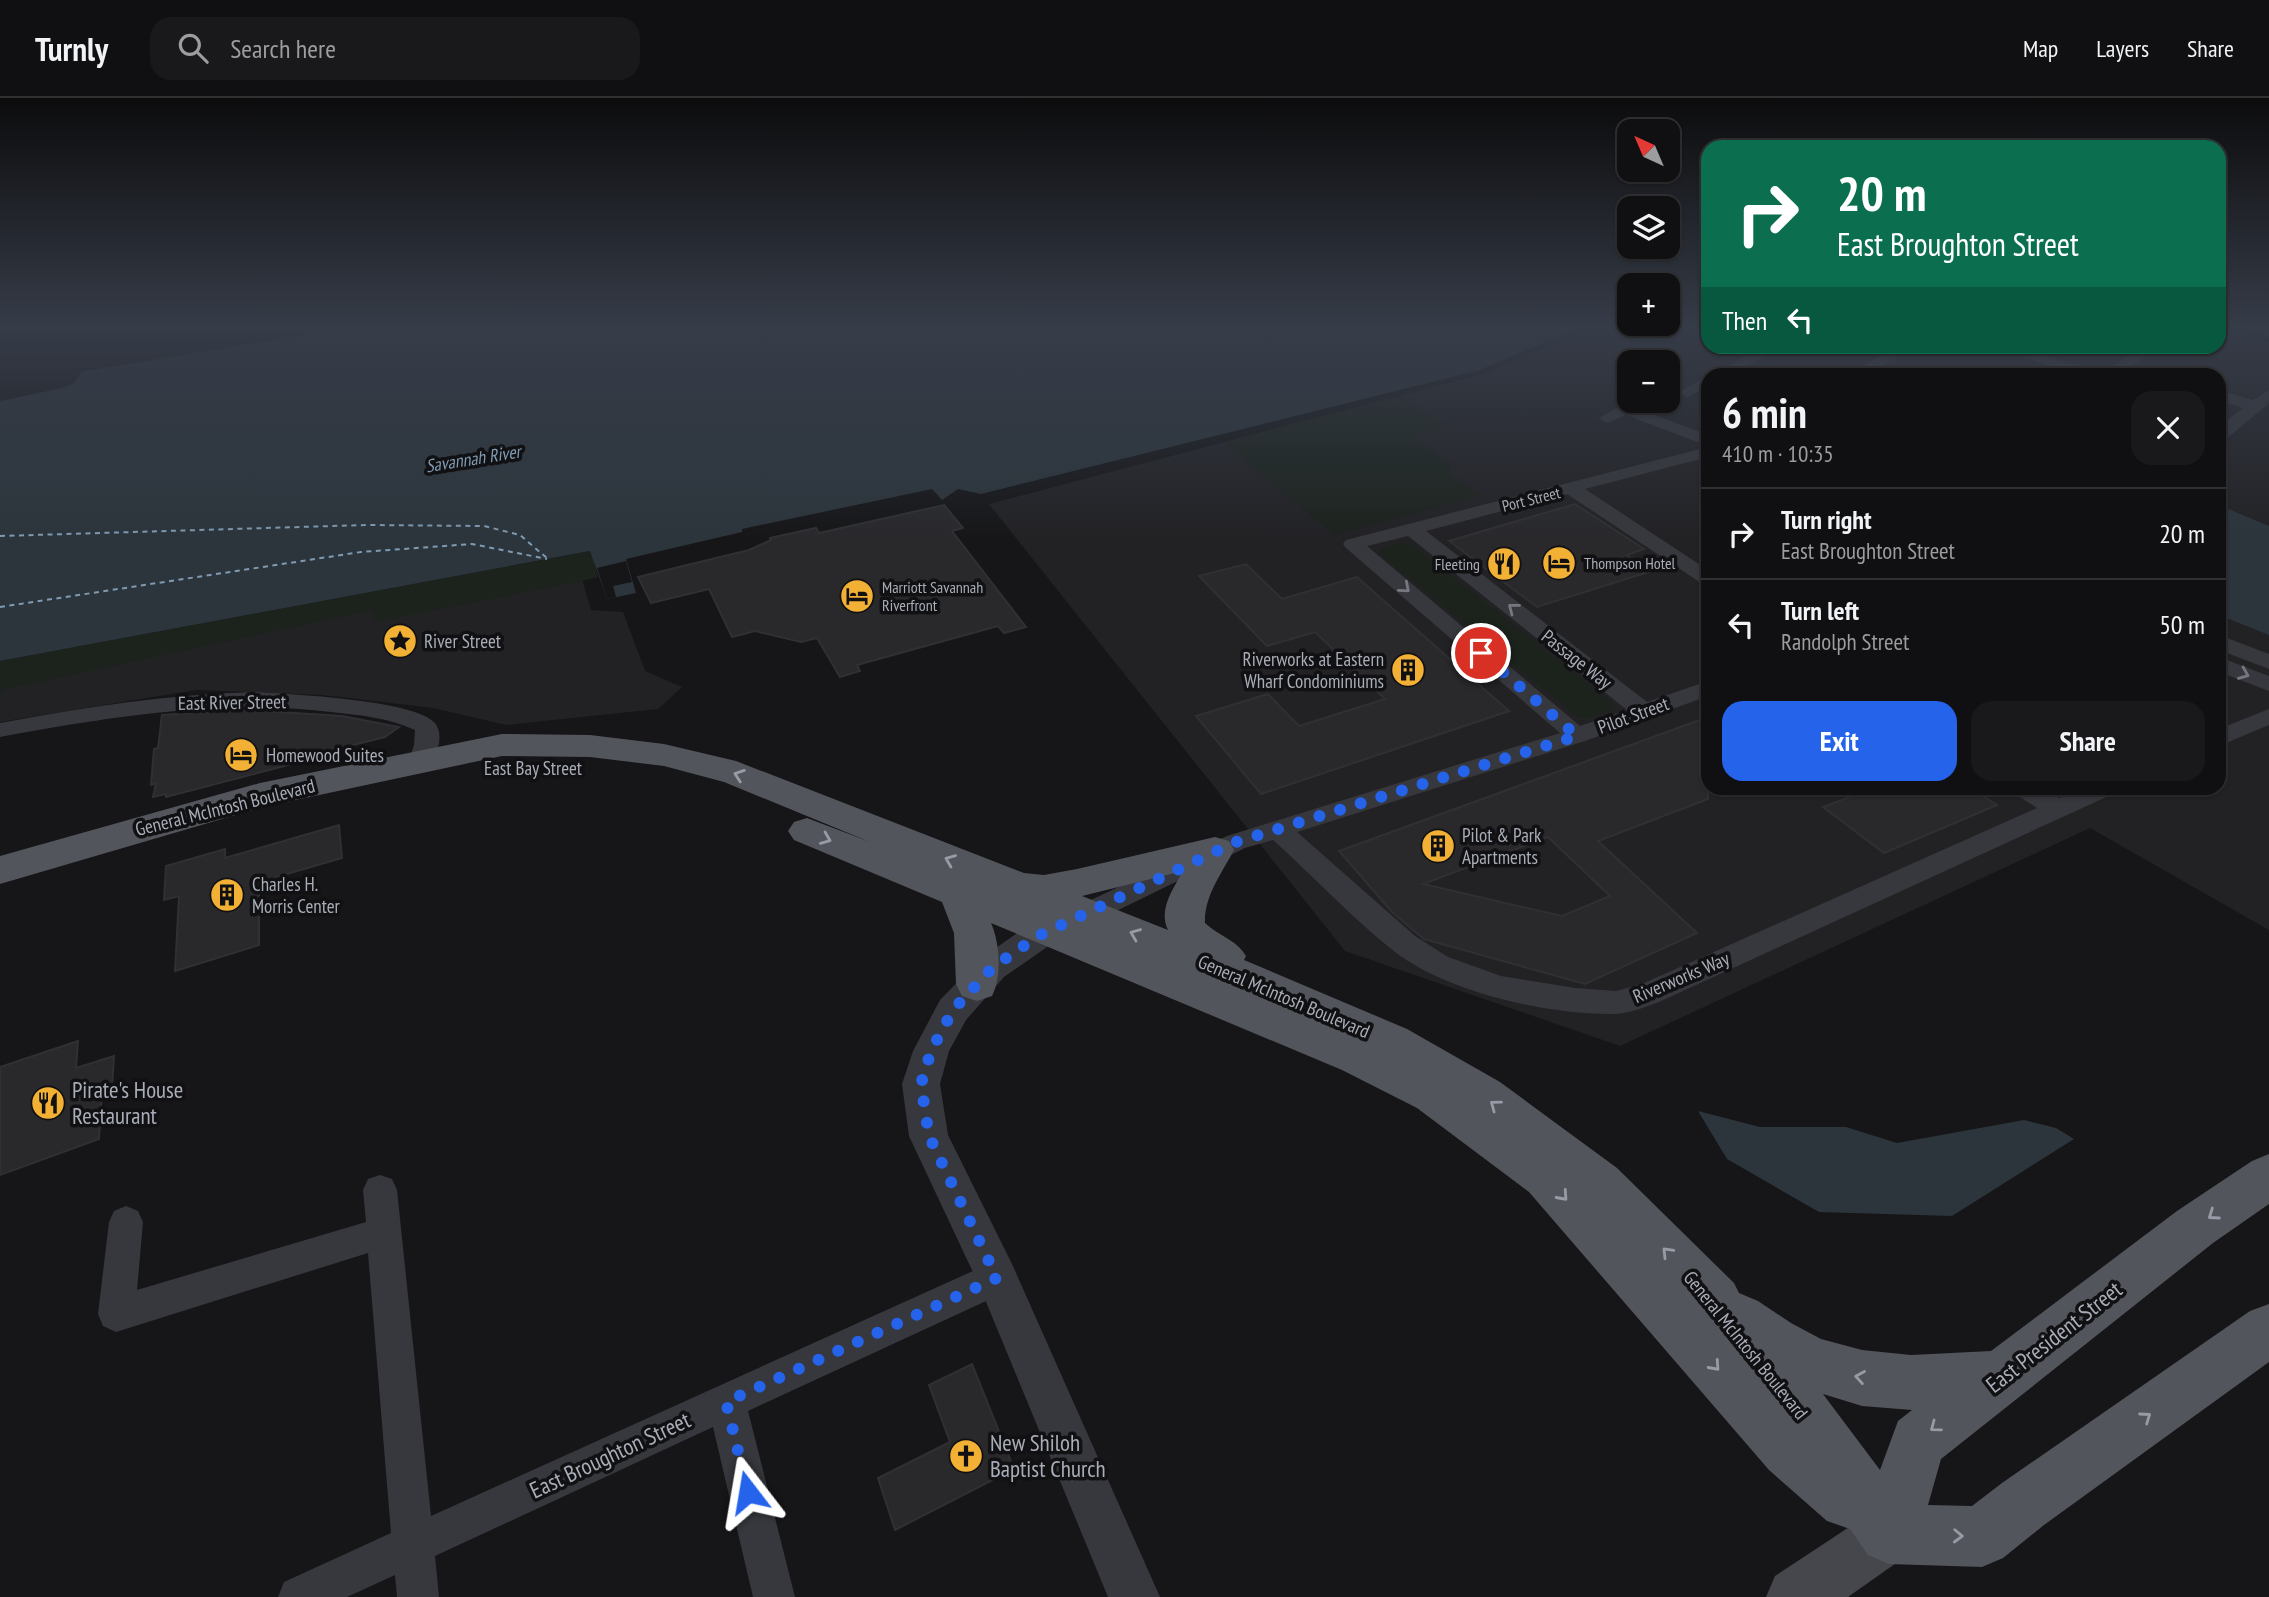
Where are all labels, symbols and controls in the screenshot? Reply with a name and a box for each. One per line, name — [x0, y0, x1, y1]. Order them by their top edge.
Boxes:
search box — [150, 17, 640, 80]
text: Turnly — [35, 27, 108, 70]
icon: search — [174, 29, 212, 67]
text: Search here — [230, 32, 336, 65]
text: Map — [2023, 33, 2058, 64]
text: Layers — [2096, 33, 2149, 64]
text: Share — [2187, 33, 2234, 64]
north arrow — [1617, 119, 1680, 182]
map controls — [1617, 119, 1680, 413]
text: 20 m — [1837, 161, 1926, 225]
icon: right — [1722, 168, 1813, 259]
button: layers — [1617, 196, 1680, 259]
text: East Broughton Street — [1837, 223, 2079, 265]
button: + — [1617, 273, 1680, 336]
icon: left — [1781, 301, 1819, 339]
text: Then — [1722, 304, 1767, 337]
button: − — [1617, 350, 1680, 413]
text: 6 min — [1722, 385, 1807, 440]
button: close — [2131, 391, 2205, 465]
water label: Savannah River — [424, 439, 525, 477]
text: 410 m · 10:35 — [1722, 439, 1834, 468]
street label: Port Street — [1500, 482, 1563, 516]
text: Turn right — [1781, 503, 1872, 536]
icon: right — [1722, 515, 1760, 553]
text: 20 m — [2159, 517, 2205, 550]
text: East Broughton Street — [1781, 536, 1955, 565]
hotel icon: Thompson Hotel — [1540, 544, 1578, 582]
restaurant icon: Fleeting — [1485, 545, 1523, 583]
place label: Thompson Hotel — [1584, 553, 1676, 573]
place label: Fleeting — [1435, 554, 1480, 574]
hotel icon: Marriott Savannah Riverfront — [838, 577, 876, 615]
place label: Marriott Savannah Riverfront — [882, 577, 983, 615]
one-way arrow — [1397, 580, 1410, 592]
text: Turn left — [1781, 594, 1859, 627]
one-way arrow — [1508, 604, 1520, 617]
icon: left — [1722, 606, 1760, 644]
text: 50 m — [2159, 608, 2205, 641]
place icon: River Street — [381, 622, 419, 660]
pin — [1451, 623, 1511, 683]
street label: Passage Way — [1537, 624, 1618, 694]
text: Randolph Street — [1781, 627, 1909, 656]
place label: River Street — [424, 629, 502, 653]
icon: arrive — [1462, 634, 1500, 672]
place label: Riverworks at Eastern Wharf Condominiums — [1243, 647, 1384, 693]
building icon: Riverworks at Eastern Wharf Condominiums — [1389, 651, 1427, 689]
one-way arrow — [2237, 666, 2249, 680]
street label: East River Street — [178, 689, 287, 715]
street label: Pilot Street — [1594, 691, 1673, 739]
button: Exit — [1722, 701, 1957, 781]
button: Share — [1971, 701, 2205, 781]
hotel icon: Homewood Suites — [222, 736, 260, 774]
place label: Homewood Suites — [266, 743, 384, 767]
street label: East Bay Street — [484, 756, 583, 780]
one-way arrow — [733, 769, 745, 783]
street label: General McIntosh Boulevard — [133, 773, 317, 841]
place label: Pilot & Park Apartments — [1462, 823, 1542, 869]
building icon: Pilot & Park Apartments — [1419, 827, 1457, 865]
one-way arrow — [819, 830, 831, 844]
one-way arrow — [945, 854, 957, 868]
place label: Charles H. Morris Center — [252, 872, 341, 918]
building icon: Charles H. Morris Center — [208, 876, 246, 914]
one-way arrow — [1130, 929, 1142, 943]
street label: Riverworks Way — [1629, 946, 1734, 1008]
street label: General McIntosh Boulevard — [1195, 949, 1373, 1043]
place label: Pirate's House Restaurant — [72, 1075, 183, 1130]
restaurant icon: Pirate's House Restaurant — [29, 1084, 67, 1122]
one-way arrow — [1490, 1100, 1503, 1113]
one-way arrow — [1555, 1188, 1567, 1201]
one-way arrow — [2208, 1207, 2221, 1219]
one-way arrow — [1663, 1248, 1676, 1261]
street label: General McIntosh Boulevard — [1679, 1266, 1813, 1424]
street label: East President Street — [1980, 1274, 2128, 1399]
one-way arrow — [1706, 1358, 1719, 1371]
one-way arrow — [1854, 1370, 1866, 1385]
street label: East Broughton Street — [525, 1404, 695, 1504]
one-way arrow — [2138, 1413, 2151, 1426]
one-way arrow — [1930, 1419, 1943, 1432]
place label: New Shiloh Baptist Church — [990, 1428, 1106, 1483]
church icon: New Shiloh Baptist Church — [947, 1437, 985, 1475]
position arrow — [711, 1455, 785, 1529]
one-way arrow — [1952, 1529, 1963, 1544]

